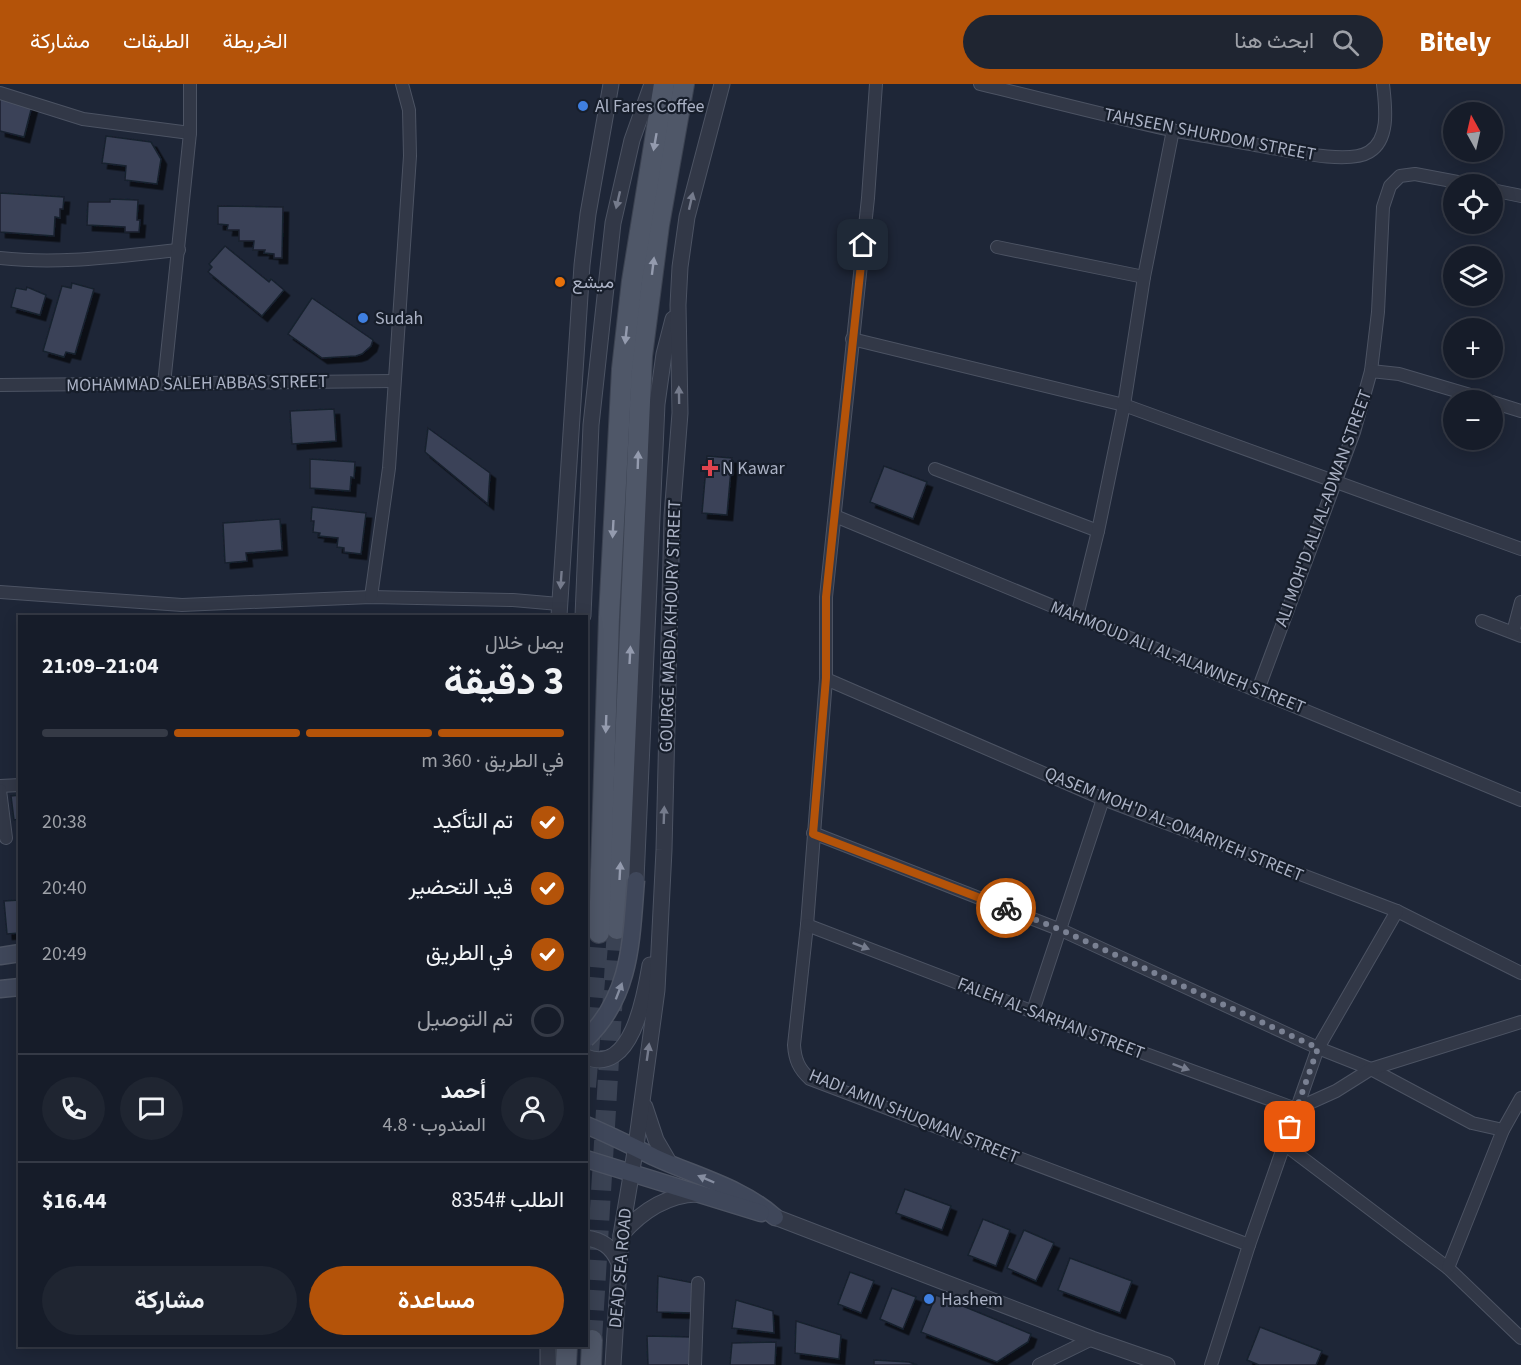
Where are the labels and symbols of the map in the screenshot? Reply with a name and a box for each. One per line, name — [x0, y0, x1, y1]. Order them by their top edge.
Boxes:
place label: Al Fares Coffee — [595, 94, 705, 119]
marker: Al Fares Coffee — [576, 99, 590, 113]
street label: TAHSEEN SHURDOM STREET — [1102, 102, 1318, 167]
north arrow — [1443, 102, 1503, 162]
one-way arrow — [650, 132, 659, 151]
one-way arrow — [613, 191, 623, 210]
one-way arrow — [686, 192, 696, 210]
pin — [837, 219, 888, 270]
one-way arrow — [649, 256, 658, 275]
place label: ميشع — [572, 270, 614, 295]
marker: ميشع — [553, 275, 567, 289]
place label: Sudah — [375, 306, 423, 331]
marker: Sudah — [356, 311, 370, 325]
one-way arrow — [621, 325, 631, 344]
street label: MOHAMMAD SALEH ABBAS STREET — [66, 369, 328, 398]
one-way arrow — [675, 385, 684, 404]
street label: ALI MOH'D ALI AL-ADWAN STREET — [1269, 386, 1378, 630]
one-way arrow — [633, 450, 643, 469]
place label: N Kawar — [722, 456, 786, 481]
marker: N Kawar — [703, 461, 717, 475]
street label: GOURGE MABDA KHOURY STREET — [654, 499, 687, 753]
one-way arrow — [609, 520, 618, 539]
one-way arrow — [556, 571, 566, 590]
street label: MAHMOUD ALI AL-ALAWNEH STREET — [1047, 595, 1309, 720]
one-way arrow — [625, 645, 634, 664]
one-way arrow — [601, 715, 611, 734]
street label: QASEM MOH'D AL-OMARIYEH STREET — [1041, 761, 1307, 888]
one-way arrow — [660, 806, 669, 825]
one-way arrow — [615, 861, 624, 880]
courier — [976, 878, 1036, 938]
one-way arrow — [853, 941, 871, 951]
street label: FALEH AL-SARHAN STREET — [954, 971, 1148, 1066]
one-way arrow — [614, 982, 624, 1000]
one-way arrow — [644, 1042, 653, 1061]
street label: HADI AMIN SHUQMAN STREET — [805, 1063, 1023, 1170]
one-way arrow — [1172, 1063, 1190, 1072]
pin — [1264, 1101, 1315, 1152]
one-way arrow — [697, 1174, 715, 1184]
street label: DEAD SEA ROAD — [603, 1207, 638, 1329]
place label: Hashem — [941, 1287, 1003, 1312]
marker: Hashem — [922, 1292, 936, 1306]

